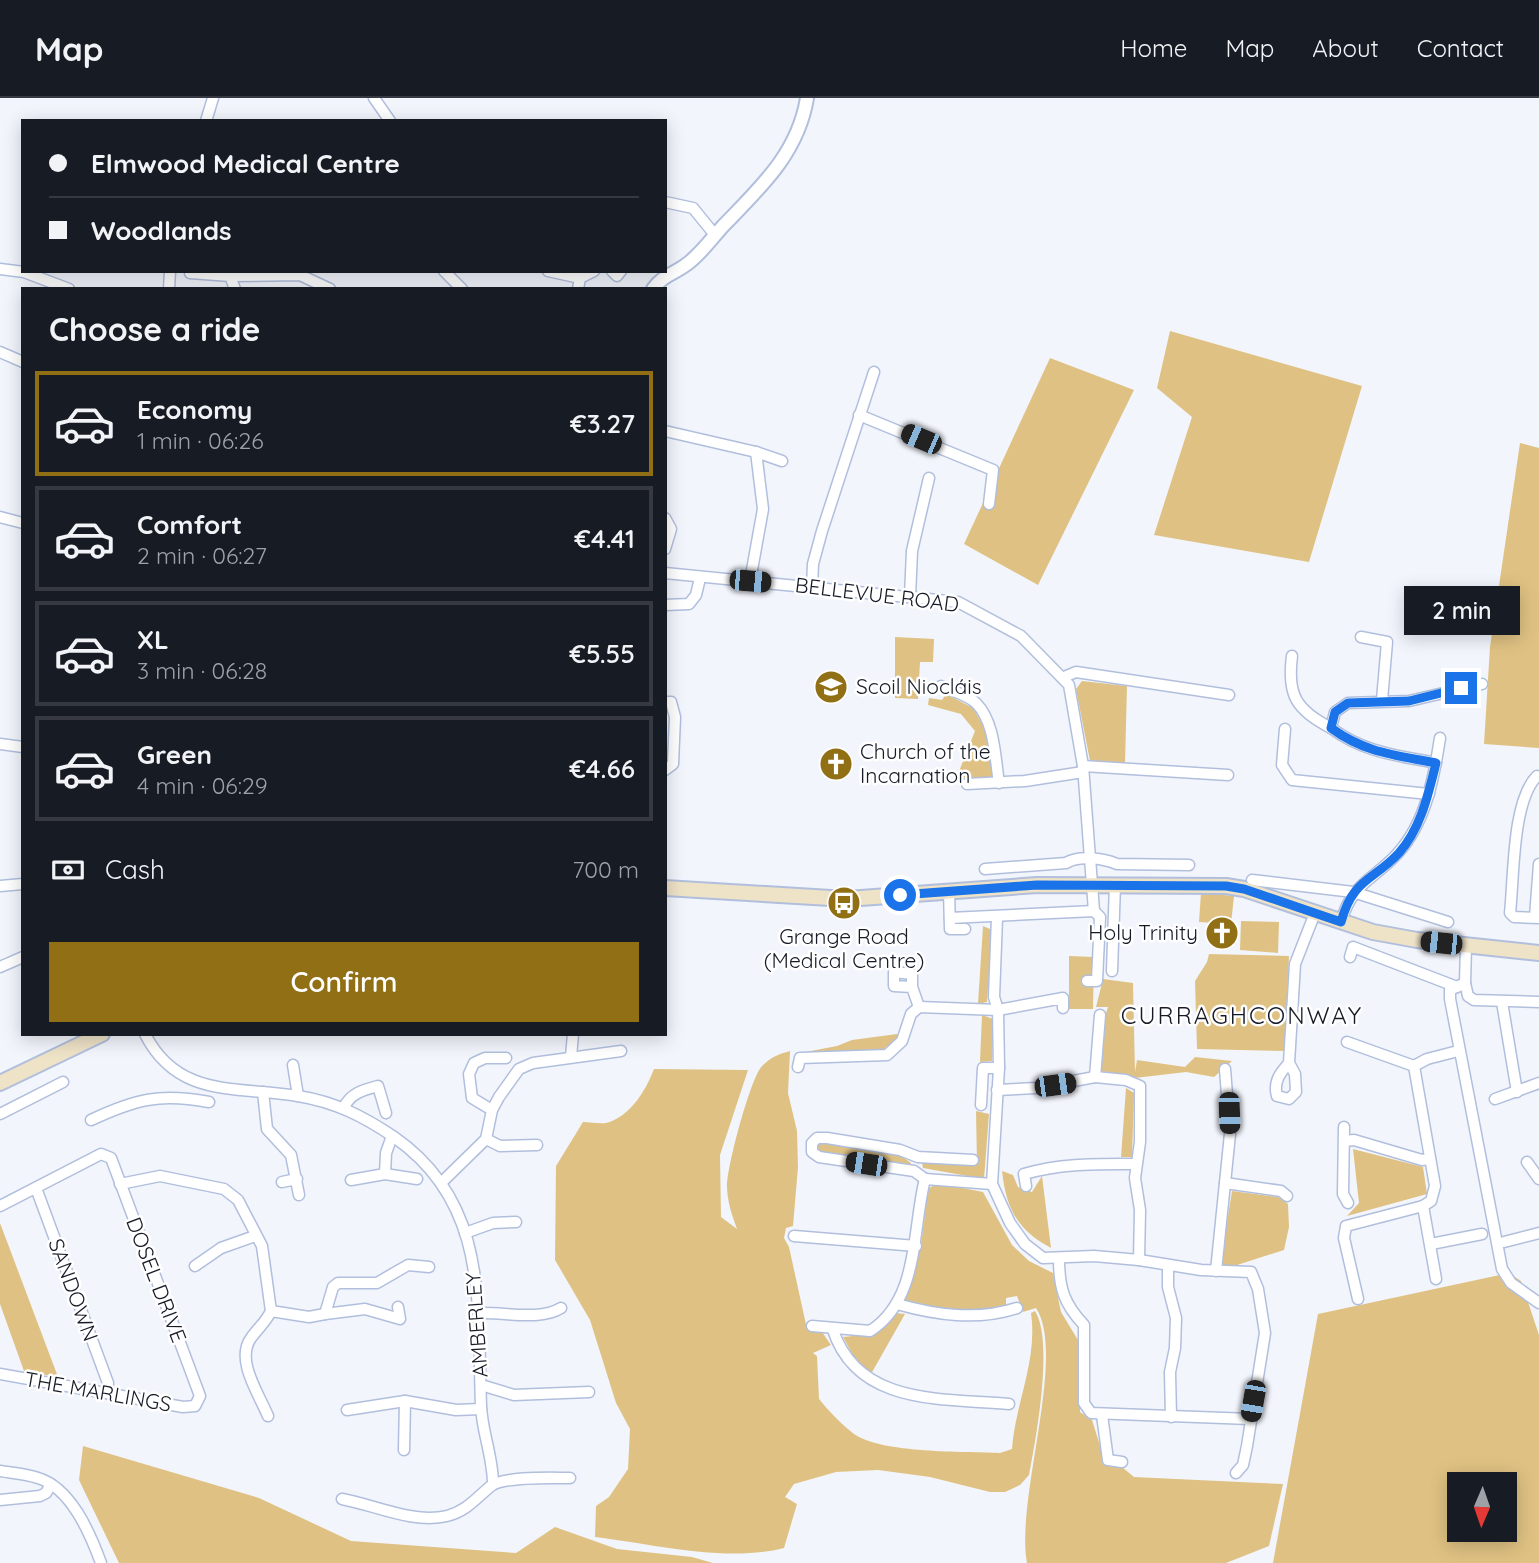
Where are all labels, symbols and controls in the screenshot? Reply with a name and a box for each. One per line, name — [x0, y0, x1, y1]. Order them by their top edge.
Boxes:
text: Map — [35, 28, 103, 69]
text: Home — [1120, 33, 1187, 63]
text: Map — [1225, 33, 1274, 63]
text: About — [1312, 33, 1379, 63]
text: Contact — [1417, 33, 1504, 63]
text: Elmwood Medical Centre — [91, 147, 400, 180]
text: Woodlands — [91, 214, 232, 247]
text: Choose a ride — [49, 309, 261, 349]
icon: car — [53, 392, 116, 455]
text: Economy — [137, 393, 252, 426]
text: €3.27 — [570, 407, 635, 440]
car — [898, 421, 945, 457]
text: 1 min · 06:26 — [137, 426, 264, 455]
icon: car — [53, 507, 116, 570]
text: Comfort — [137, 508, 242, 541]
text: €4.41 — [574, 522, 635, 555]
text: 2 min · 06:27 — [137, 541, 267, 570]
car — [729, 569, 772, 593]
street label: BELLEVUE ROAD — [794, 571, 961, 617]
callout: 2 min — [1403, 587, 1519, 636]
text: 2 min — [1432, 596, 1492, 625]
icon: car — [53, 622, 116, 685]
text: XL — [137, 623, 169, 656]
text: €5.55 — [569, 637, 635, 670]
text: 3 min · 06:28 — [137, 656, 267, 685]
school or university icon: Scoil Niocláis — [812, 668, 850, 706]
route end — [1445, 672, 1477, 704]
place label: Scoil Niocláis — [856, 673, 982, 699]
icon: car — [53, 737, 116, 800]
text: Green — [137, 738, 212, 771]
place label: Church of the Incarnation — [860, 738, 991, 788]
church icon: Church of the Incarnation — [817, 745, 855, 783]
text: €4.66 — [569, 752, 635, 785]
text: 4 min · 06:29 — [137, 771, 268, 800]
icon: cash — [49, 851, 87, 889]
text: Cash — [105, 853, 165, 886]
text: 700 m — [573, 855, 639, 884]
route start — [884, 879, 916, 911]
bus stop icon: Grange Road (Medical Centre) — [825, 884, 863, 922]
church icon: Holy Trinity — [1203, 914, 1241, 952]
place label: Holy Trinity — [1088, 919, 1198, 945]
place label: Grange Road (Medical Centre) — [764, 923, 924, 973]
car — [1420, 930, 1463, 956]
button: Confirm — [49, 942, 639, 1022]
district label: CURRAGHCONWAY — [1121, 1000, 1363, 1030]
car — [1033, 1072, 1078, 1098]
car — [1218, 1092, 1241, 1134]
car — [844, 1150, 889, 1178]
street label: DOSEL DRIVE — [121, 1213, 193, 1346]
street label: SANDOWN — [43, 1235, 105, 1345]
street label: AMBERLEY — [459, 1271, 493, 1379]
street label: THE MARLINGS — [23, 1365, 174, 1417]
car — [1240, 1378, 1267, 1424]
north arrow — [1447, 1472, 1517, 1542]
map controls — [1447, 1472, 1517, 1542]

